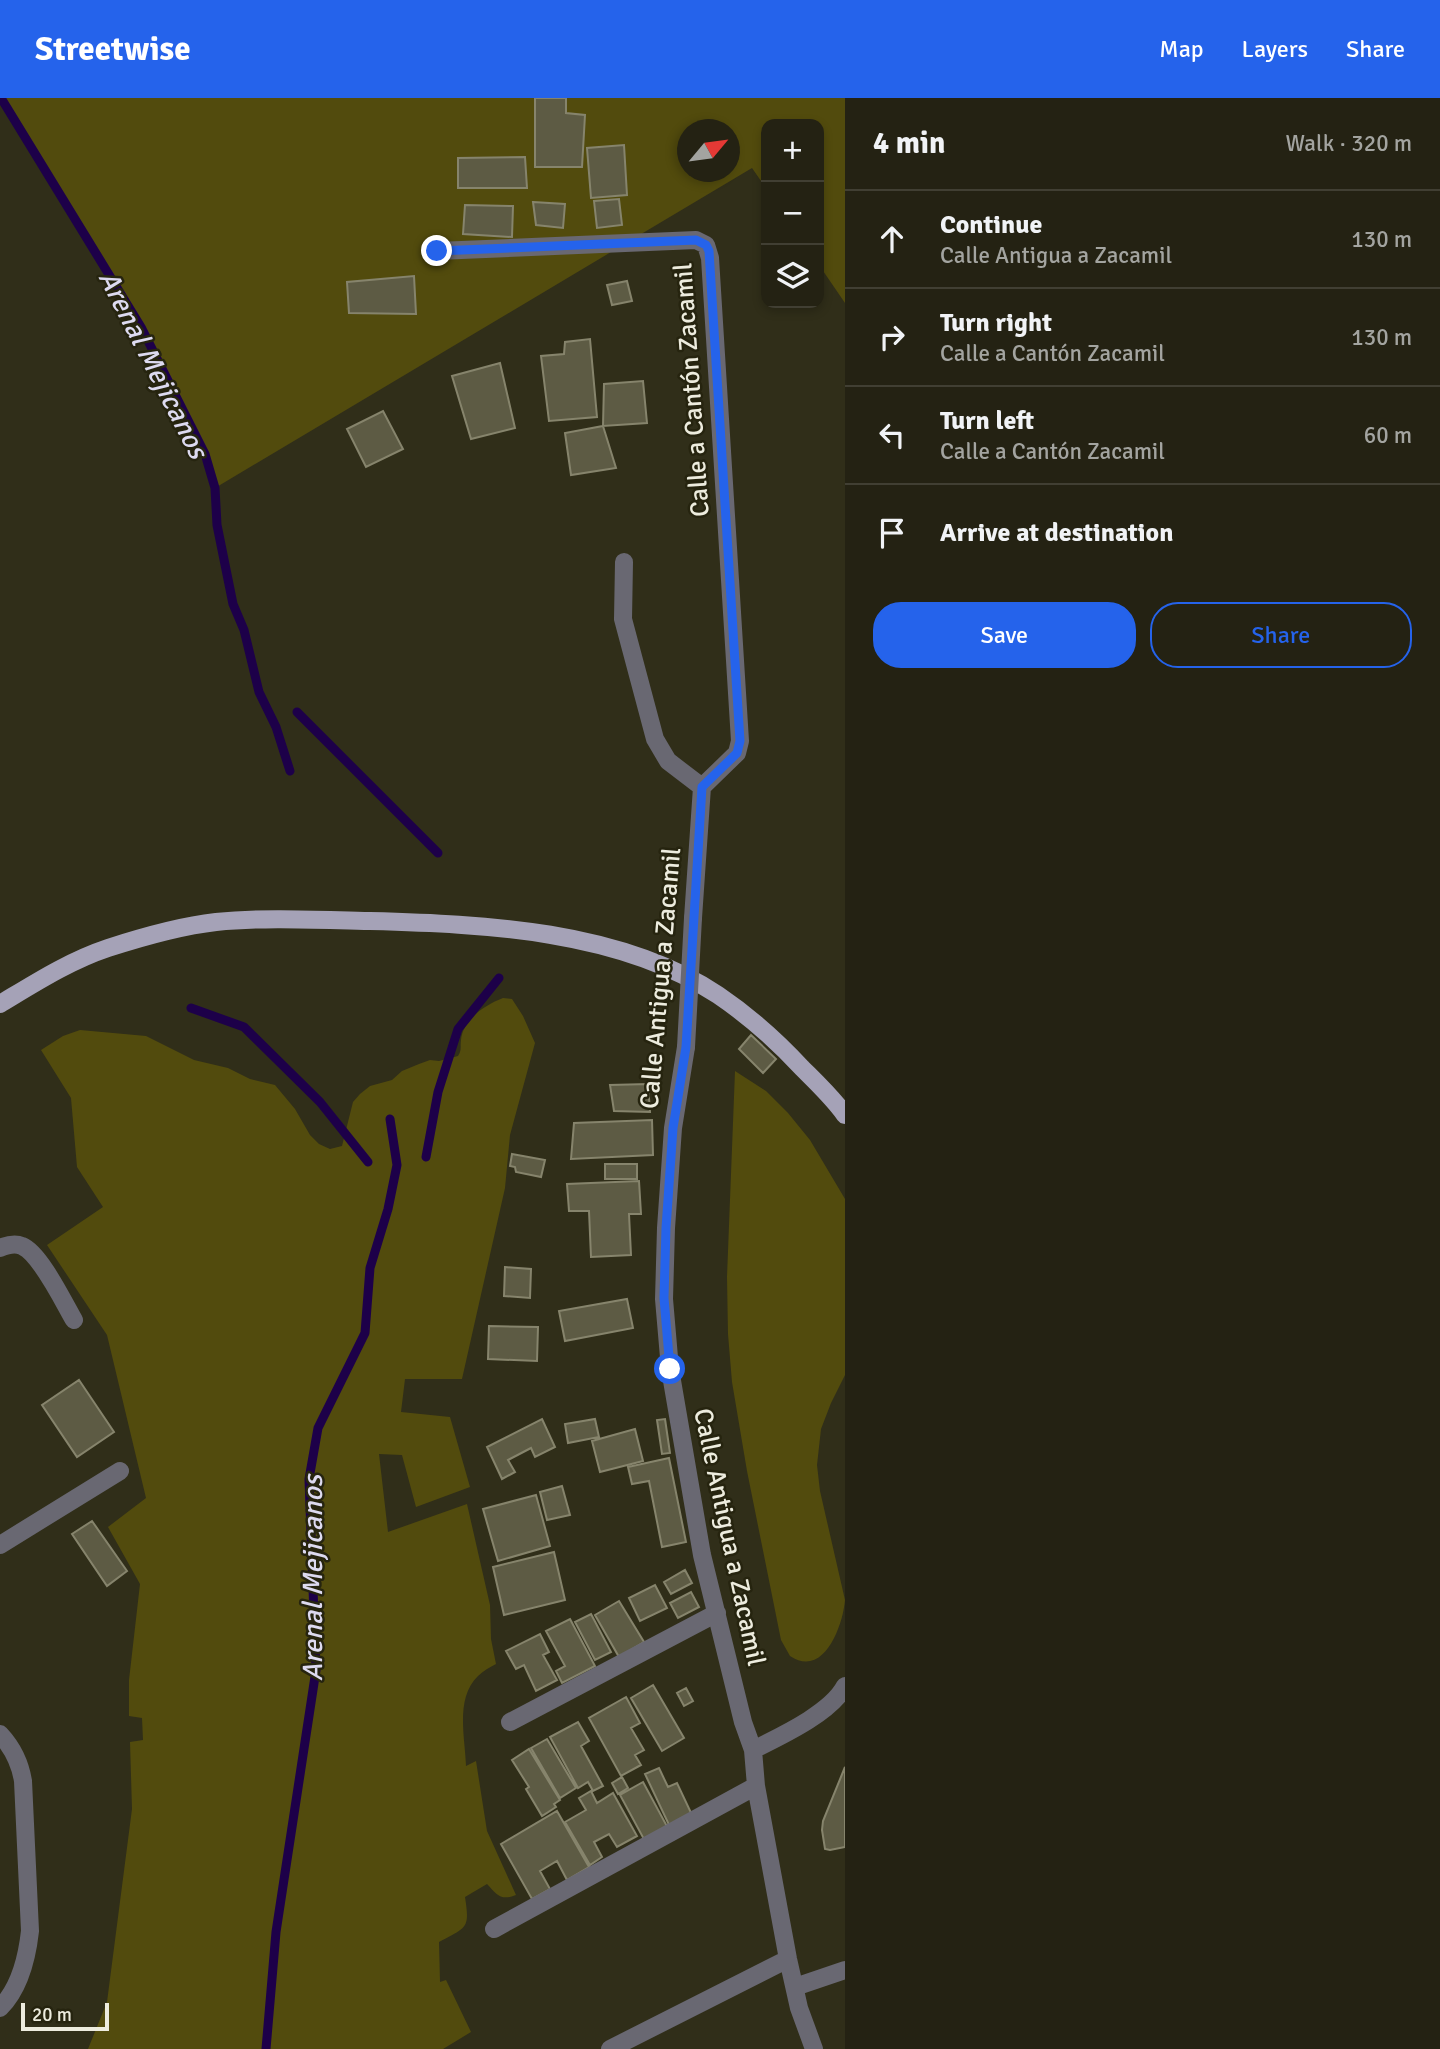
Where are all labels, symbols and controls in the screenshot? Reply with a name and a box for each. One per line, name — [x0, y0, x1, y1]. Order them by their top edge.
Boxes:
text: Streetwise — [35, 29, 191, 70]
text: Map — [1159, 34, 1204, 64]
text: Layers — [1242, 34, 1308, 64]
text: Share — [1346, 34, 1405, 64]
north arrow — [677, 119, 740, 182]
map controls — [761, 119, 824, 308]
button: + — [761, 119, 824, 182]
text: 4 min — [873, 125, 945, 162]
text: Walk · 320 m — [1286, 129, 1412, 158]
button: − — [761, 182, 824, 245]
text: Continue — [940, 209, 1042, 241]
icon: ahead — [873, 220, 911, 258]
text: 130 m — [1351, 225, 1412, 254]
route end — [421, 235, 452, 266]
text: Calle Antigua a Zacamil — [940, 241, 1172, 270]
button: layers — [761, 245, 824, 308]
street label: Calle a Cantón Zacamil — [667, 262, 717, 518]
water label: Arenal Mejicanos — [91, 265, 216, 466]
text: Turn right — [940, 307, 1052, 339]
icon: right — [873, 318, 911, 356]
text: 130 m — [1351, 323, 1412, 352]
text: Calle a Cantón Zacamil — [940, 339, 1165, 368]
text: Turn left — [940, 405, 1034, 437]
icon: left — [873, 416, 911, 454]
text: 60 m — [1364, 421, 1412, 450]
text: Calle a Cantón Zacamil — [940, 437, 1165, 466]
icon: arrive — [873, 514, 911, 552]
text: Arrive at destination — [940, 517, 1173, 549]
button: Save — [873, 602, 1136, 668]
button: Share — [1150, 602, 1412, 668]
street label: Calle Antigua a Zacamil — [634, 846, 688, 1110]
route start — [654, 1353, 685, 1384]
street label: Calle Antigua a Zacamil — [686, 1406, 772, 1669]
water label: Arenal Mejicanos — [296, 1472, 330, 1681]
scale bar — [21, 2000, 108, 2032]
text: 20 m — [32, 2003, 72, 2027]

